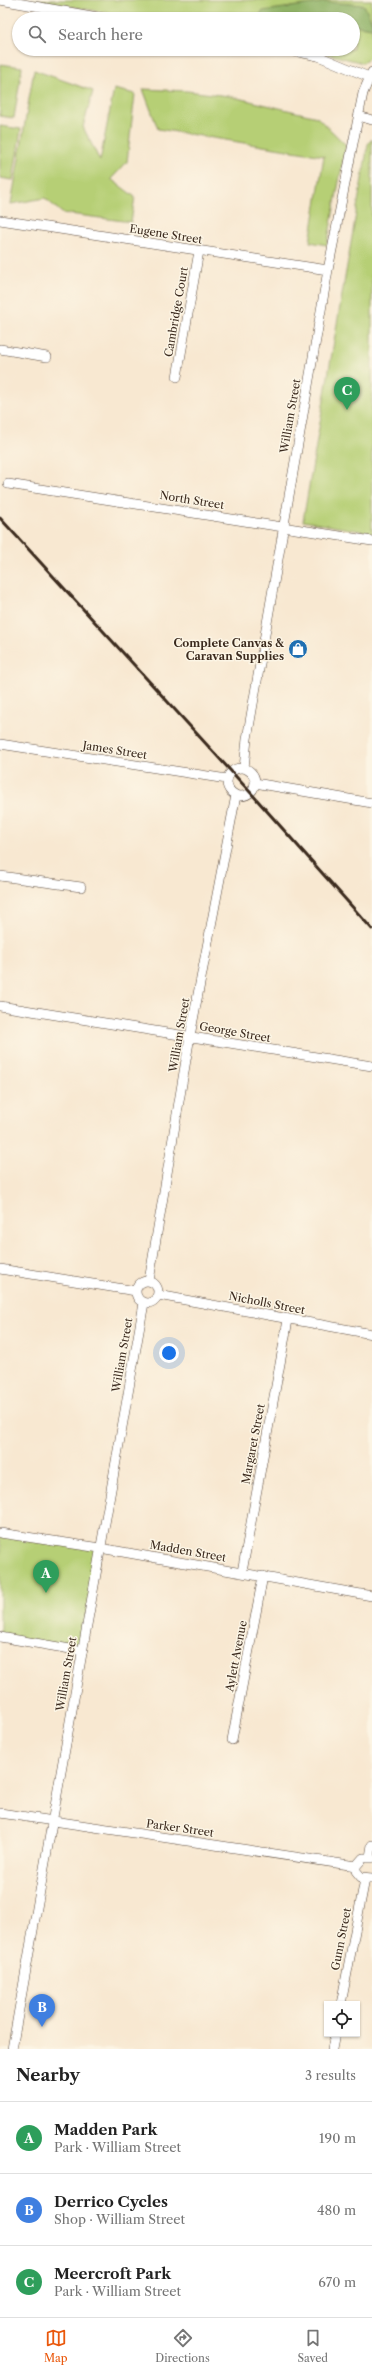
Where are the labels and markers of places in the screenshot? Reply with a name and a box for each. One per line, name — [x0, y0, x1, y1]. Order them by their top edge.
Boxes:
pin: C — [334, 377, 360, 410]
place label: Complete Canvas & Caravan Supplies — [173, 636, 285, 663]
shop icon: Complete Canvas & Caravan Supplies — [287, 638, 309, 660]
pin: A — [33, 1560, 59, 1593]
pin: B — [29, 1994, 55, 2027]

